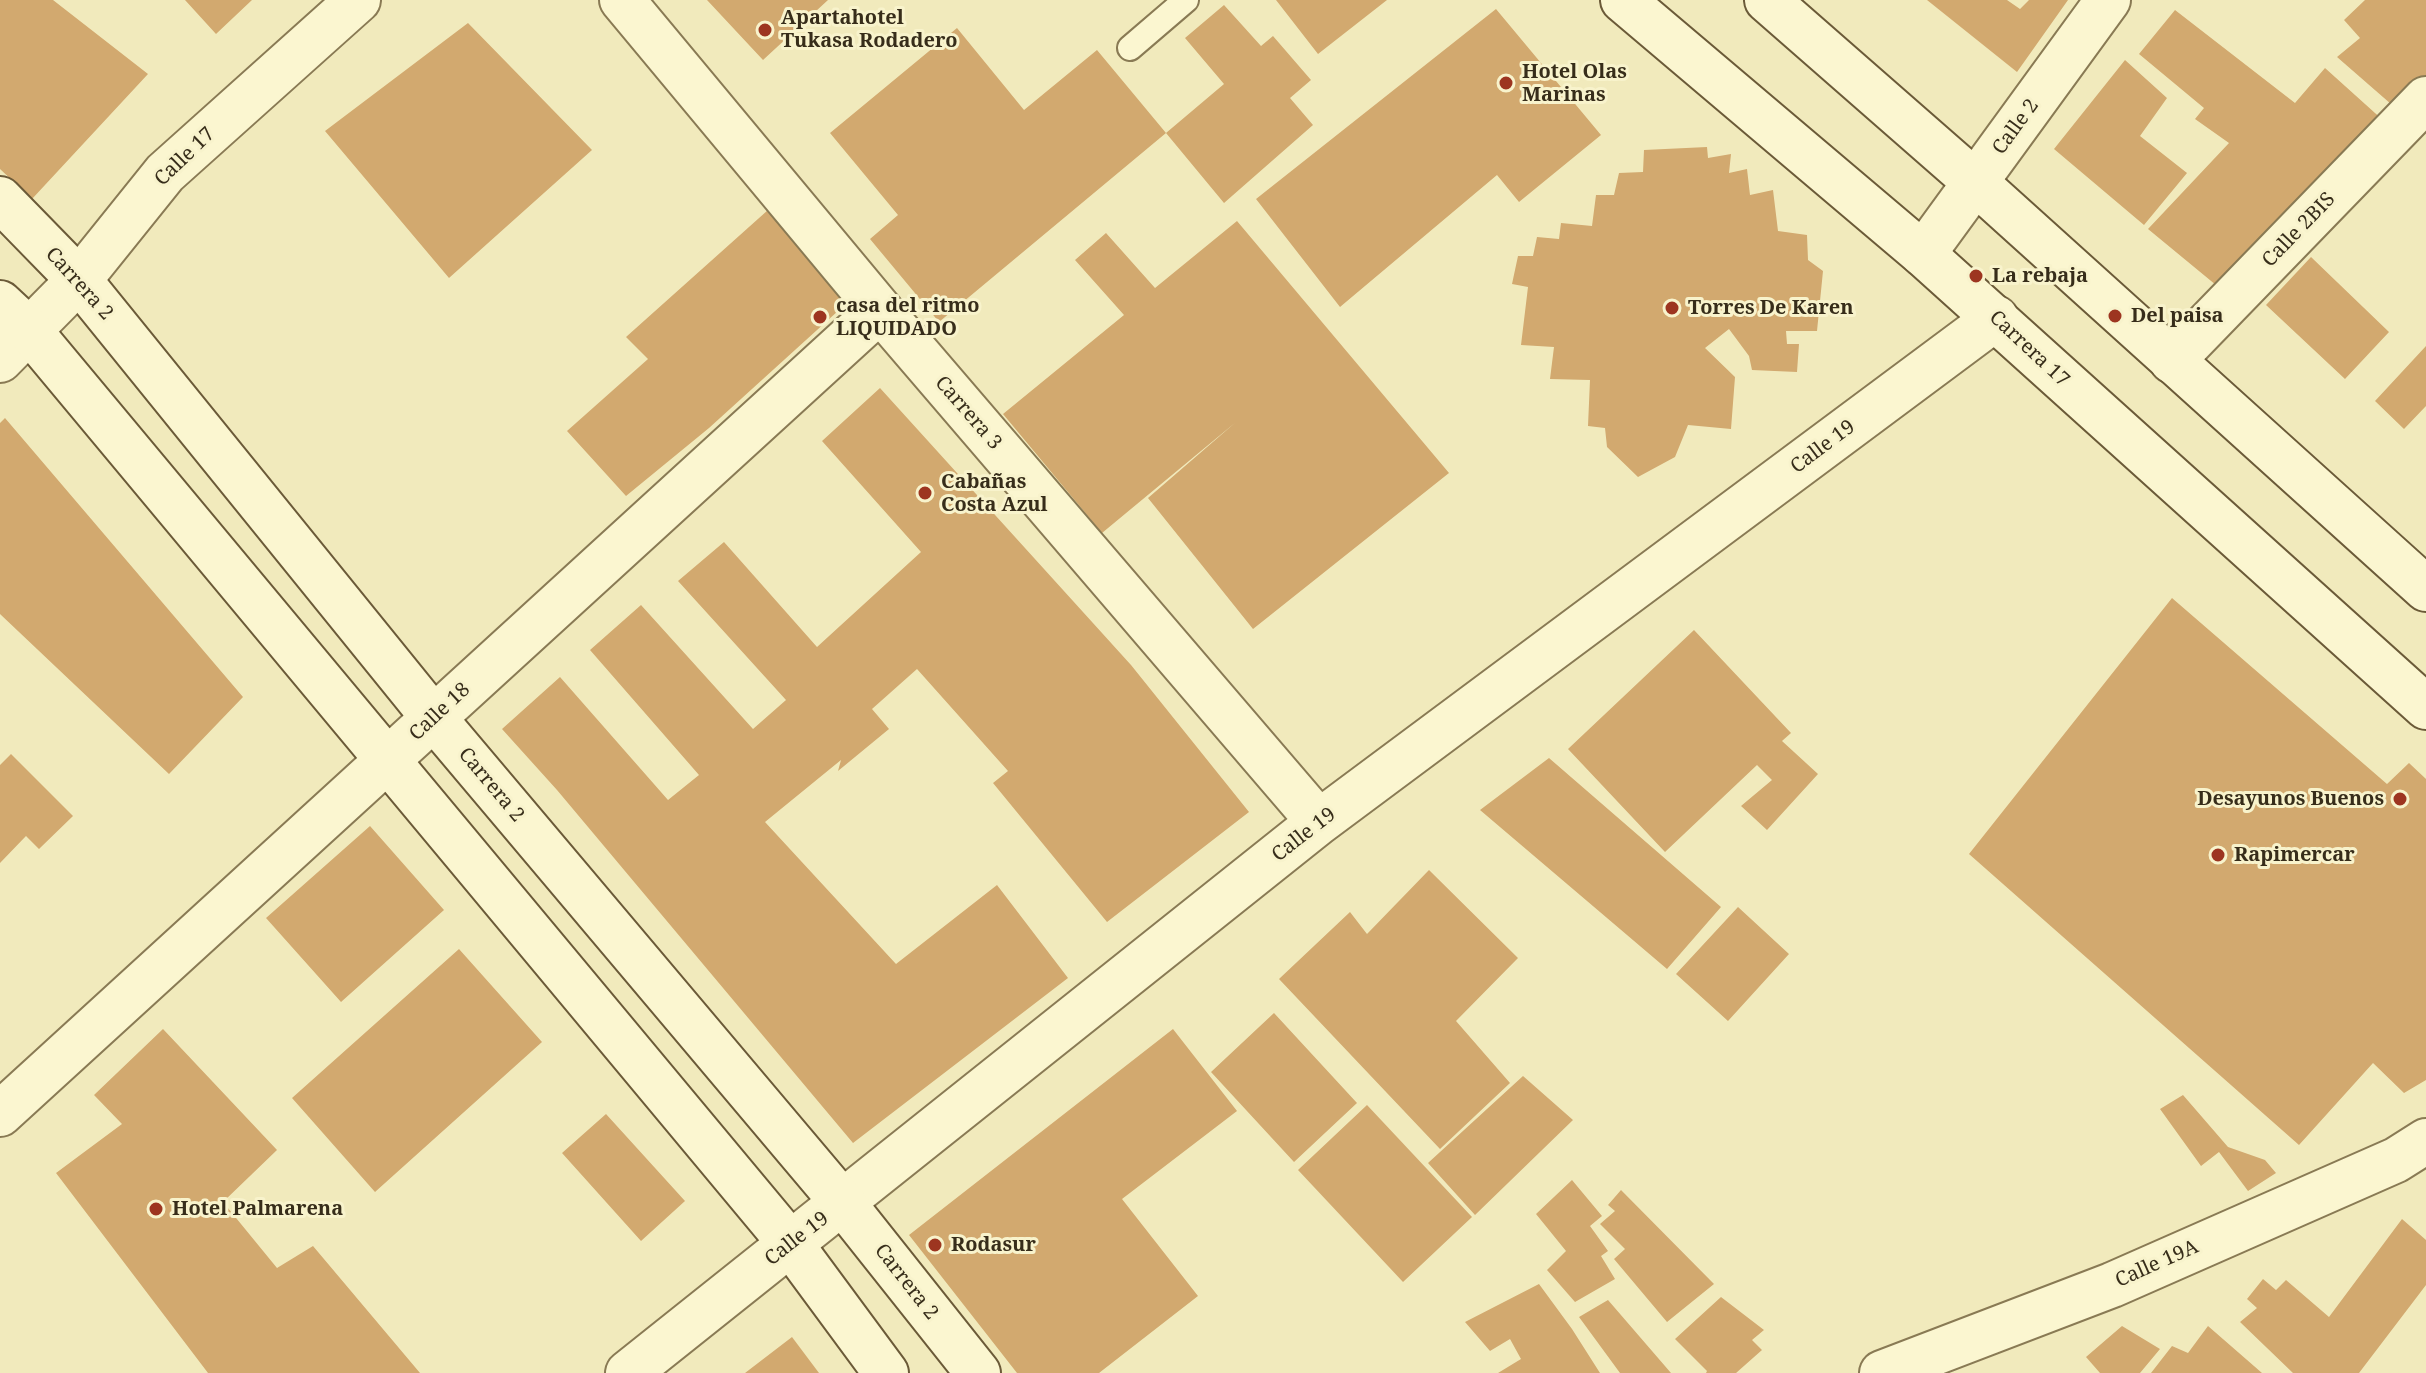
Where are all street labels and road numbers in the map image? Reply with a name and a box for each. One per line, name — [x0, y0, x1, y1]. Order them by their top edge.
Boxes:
street label: Calle 2 — [1988, 94, 2044, 160]
street label: Calle 17 — [150, 123, 220, 191]
street label: Calle 2BIS — [2258, 188, 2340, 272]
street label: Carrera 2 — [40, 243, 118, 325]
street label: Carrera 17 — [1984, 306, 2074, 392]
street label: Carrera 3 — [930, 371, 1006, 455]
street label: Calle 19 — [1786, 415, 1860, 479]
street label: Calle 18 — [405, 678, 475, 746]
street label: Carrera 2 — [453, 743, 529, 827]
street label: Calle 19 — [1267, 803, 1341, 867]
street label: Calle 19 — [760, 1207, 834, 1271]
street label: Calle 19A — [2112, 1235, 2202, 1293]
street label: Carrera 2 — [869, 1239, 943, 1325]

